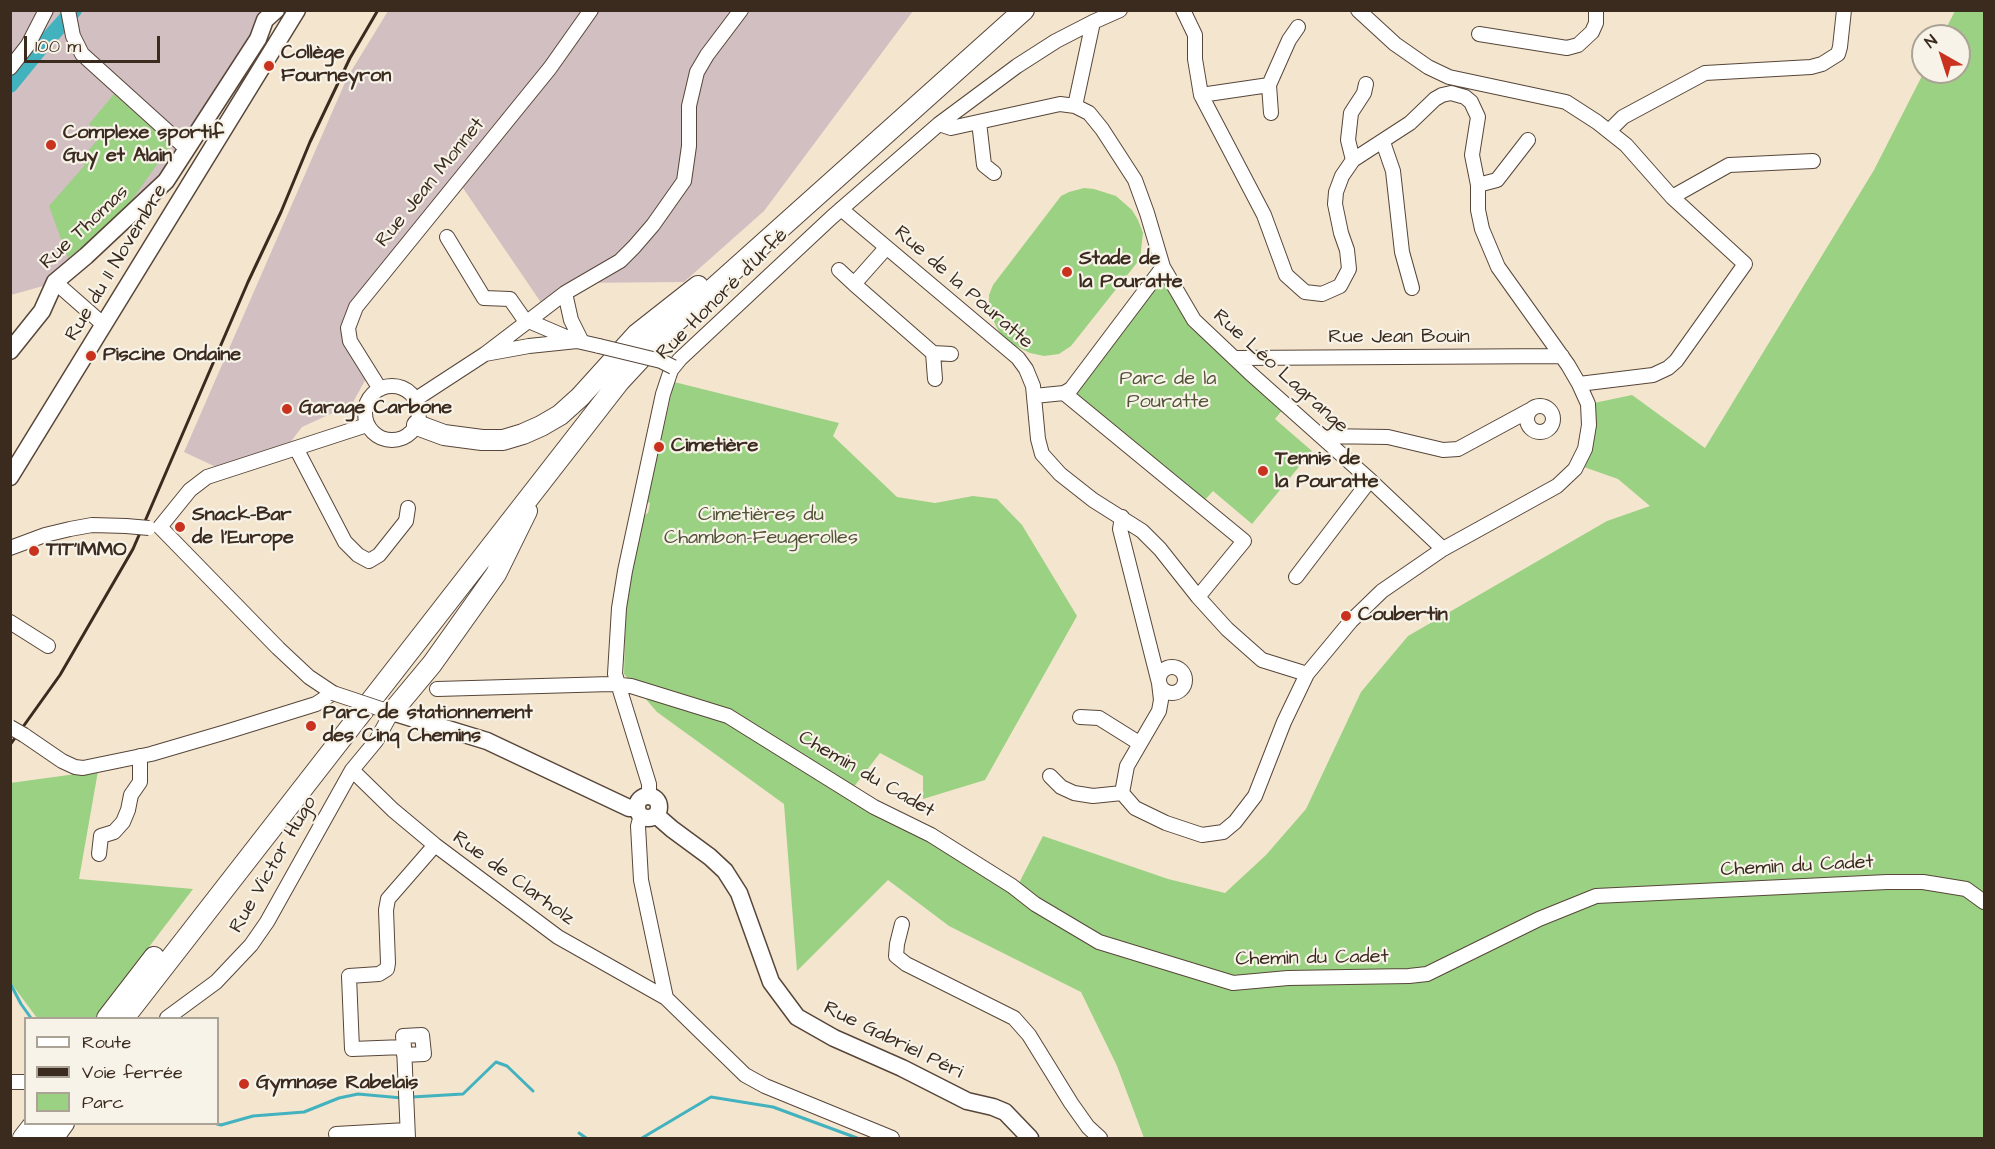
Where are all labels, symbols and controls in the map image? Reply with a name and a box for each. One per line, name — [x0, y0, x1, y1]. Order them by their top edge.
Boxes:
scale bar — [27, 24, 164, 62]
north arrow — [1911, 24, 1971, 84]
text: N — [1920, 30, 1942, 53]
text: 100 m — [35, 34, 81, 59]
place label: Collège Fourneyron — [281, 42, 391, 89]
marker: Collège Fourneyron — [262, 59, 276, 73]
street label: Rue Jean Monnet — [371, 113, 491, 253]
place label: Complexe sportif Guy et Alain — [63, 122, 224, 169]
marker: Complexe sportif Guy et Alain — [44, 138, 58, 152]
street label: Rue du 11 Novembre — [61, 180, 173, 346]
street label: Rue Thomas — [36, 181, 134, 275]
street label: Rue de la Pouratte — [889, 221, 1037, 355]
street label: Rue Honoré d'Urfé — [652, 224, 794, 366]
place label: Stade de la Pouratte — [1079, 248, 1183, 295]
marker: Stade de la Pouratte — [1060, 265, 1074, 279]
street label: Rue Léo Lagrange — [1207, 305, 1353, 439]
street label: Rue Jean Bouin — [1328, 326, 1470, 350]
place label: Piscine Ondaine — [103, 344, 241, 368]
marker: Piscine Ondaine — [84, 349, 98, 363]
park label: Parc de la Pouratte — [1119, 368, 1217, 415]
place label: Garage Carbone — [299, 397, 452, 421]
marker: Garage Carbone — [280, 402, 294, 416]
place label: Cimetière — [671, 435, 758, 459]
marker: Cimetière — [652, 440, 666, 454]
place label: Tennis de la Pouratte — [1275, 448, 1379, 495]
marker: Tennis de la Pouratte — [1256, 464, 1270, 478]
place label: Snack-Bar de l'Europe — [192, 504, 294, 551]
park label: Cimetières du Chambon-Feugerolles — [664, 504, 858, 551]
marker: Snack-Bar de l'Europe — [173, 520, 187, 534]
place label: TIT'IMMO — [46, 539, 127, 563]
marker: TIT'IMMO — [27, 544, 41, 558]
place label: Coubertin — [1358, 604, 1448, 628]
marker: Coubertin — [1339, 609, 1353, 623]
place label: Parc de stationnement des Cinq Chemins — [323, 702, 533, 749]
marker: Parc de stationnement des Cinq Chemins — [304, 719, 318, 733]
street label: Chemin du Cadet — [794, 726, 938, 824]
street label: Rue Victor Hugo — [225, 792, 323, 938]
street label: Rue de Clarholz — [447, 827, 579, 931]
street label: Chemin du Cadet — [1720, 851, 1874, 883]
street label: Chemin du Cadet — [1235, 946, 1389, 972]
street label: Rue Gabriel Péri — [819, 997, 967, 1085]
legend — [24, 1017, 219, 1125]
text: Route — [82, 1030, 131, 1055]
text: Voie ferrée — [82, 1060, 183, 1085]
place label: Gymnase Rabelais — [256, 1072, 418, 1096]
marker: Gymnase Rabelais — [237, 1077, 251, 1091]
text: Parc — [82, 1090, 124, 1115]

